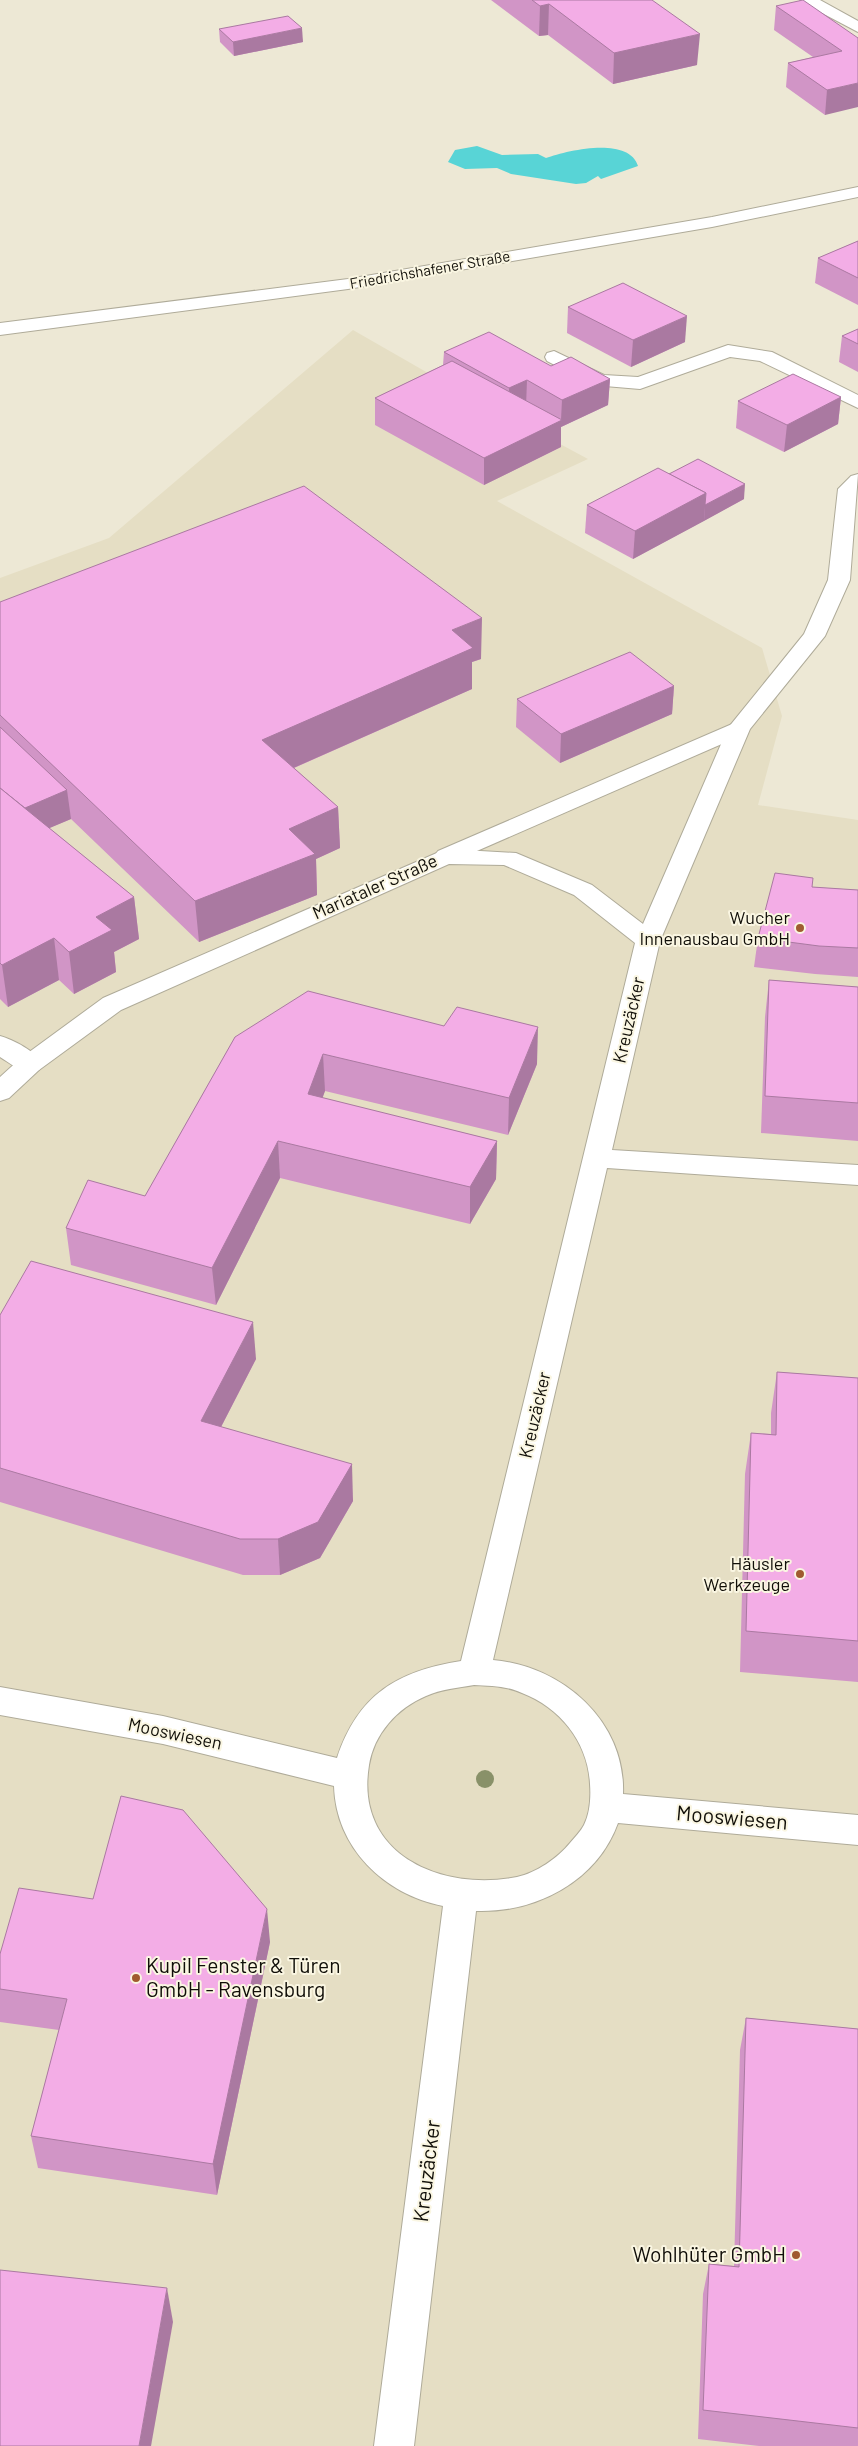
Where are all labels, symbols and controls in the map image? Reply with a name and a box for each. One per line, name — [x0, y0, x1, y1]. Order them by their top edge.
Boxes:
street label: Friedrichshafener Straße — [348, 246, 511, 292]
street label: Mariataler Straße — [309, 849, 440, 923]
place label: Wucher Innenausbau GmbH — [639, 906, 790, 949]
marker: Wucher Innenausbau GmbH — [794, 922, 806, 934]
street label: Kreuzäcker — [607, 974, 649, 1065]
street label: Kreuzäcker — [513, 1369, 555, 1460]
place label: Häusler Werkzeuge — [703, 1552, 790, 1595]
marker: Häusler Werkzeuge — [794, 1568, 806, 1580]
street label: Mooswiesen — [126, 1712, 224, 1754]
street label: Mooswiesen — [676, 1799, 789, 1834]
place label: Kupil Fenster & Türen GmbH - Ravensburg — [146, 1952, 341, 2001]
marker: Kupil Fenster & Türen GmbH - Ravensburg — [130, 1972, 142, 1984]
street label: Kreuzäcker — [407, 2118, 444, 2223]
place label: Wohlhüter GmbH — [633, 2241, 786, 2266]
marker: Wohlhüter GmbH — [790, 2249, 802, 2261]

